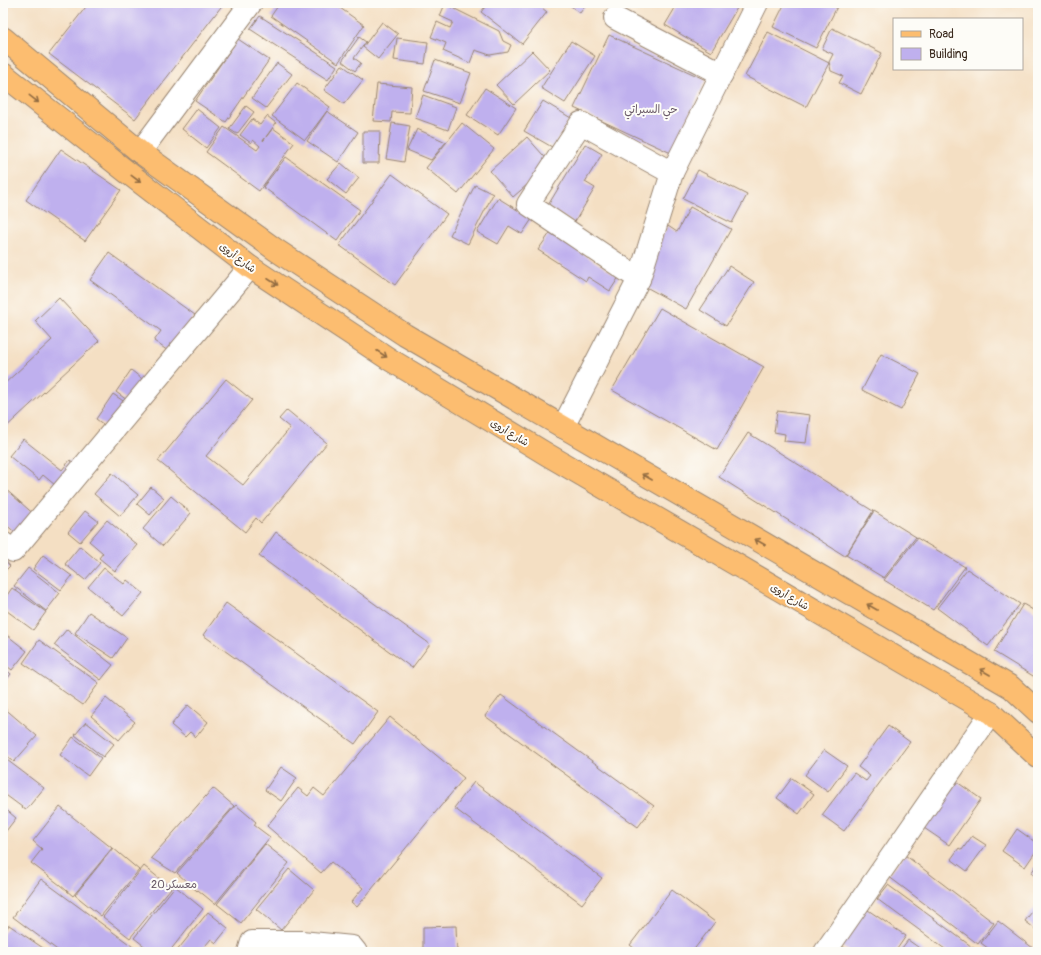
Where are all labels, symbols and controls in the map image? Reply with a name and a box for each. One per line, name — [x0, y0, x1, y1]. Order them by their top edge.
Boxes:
legend — [893, 18, 1023, 70]
text: Road — [929, 27, 954, 42]
text: Building — [929, 47, 968, 62]
one-way arrow — [28, 94, 39, 103]
district label: حي السبراتي — [624, 103, 678, 120]
one-way arrow — [130, 175, 141, 183]
street label: شارع أروى — [216, 240, 258, 276]
one-way arrow — [268, 278, 279, 286]
one-way arrow — [376, 350, 387, 358]
street label: شارع أروى — [488, 417, 531, 450]
one-way arrow — [641, 472, 653, 480]
one-way arrow — [754, 537, 766, 545]
street label: شارع أروى — [768, 581, 811, 614]
one-way arrow — [866, 602, 878, 610]
one-way arrow — [979, 668, 991, 676]
district label: معسكر 20 — [151, 878, 197, 891]

